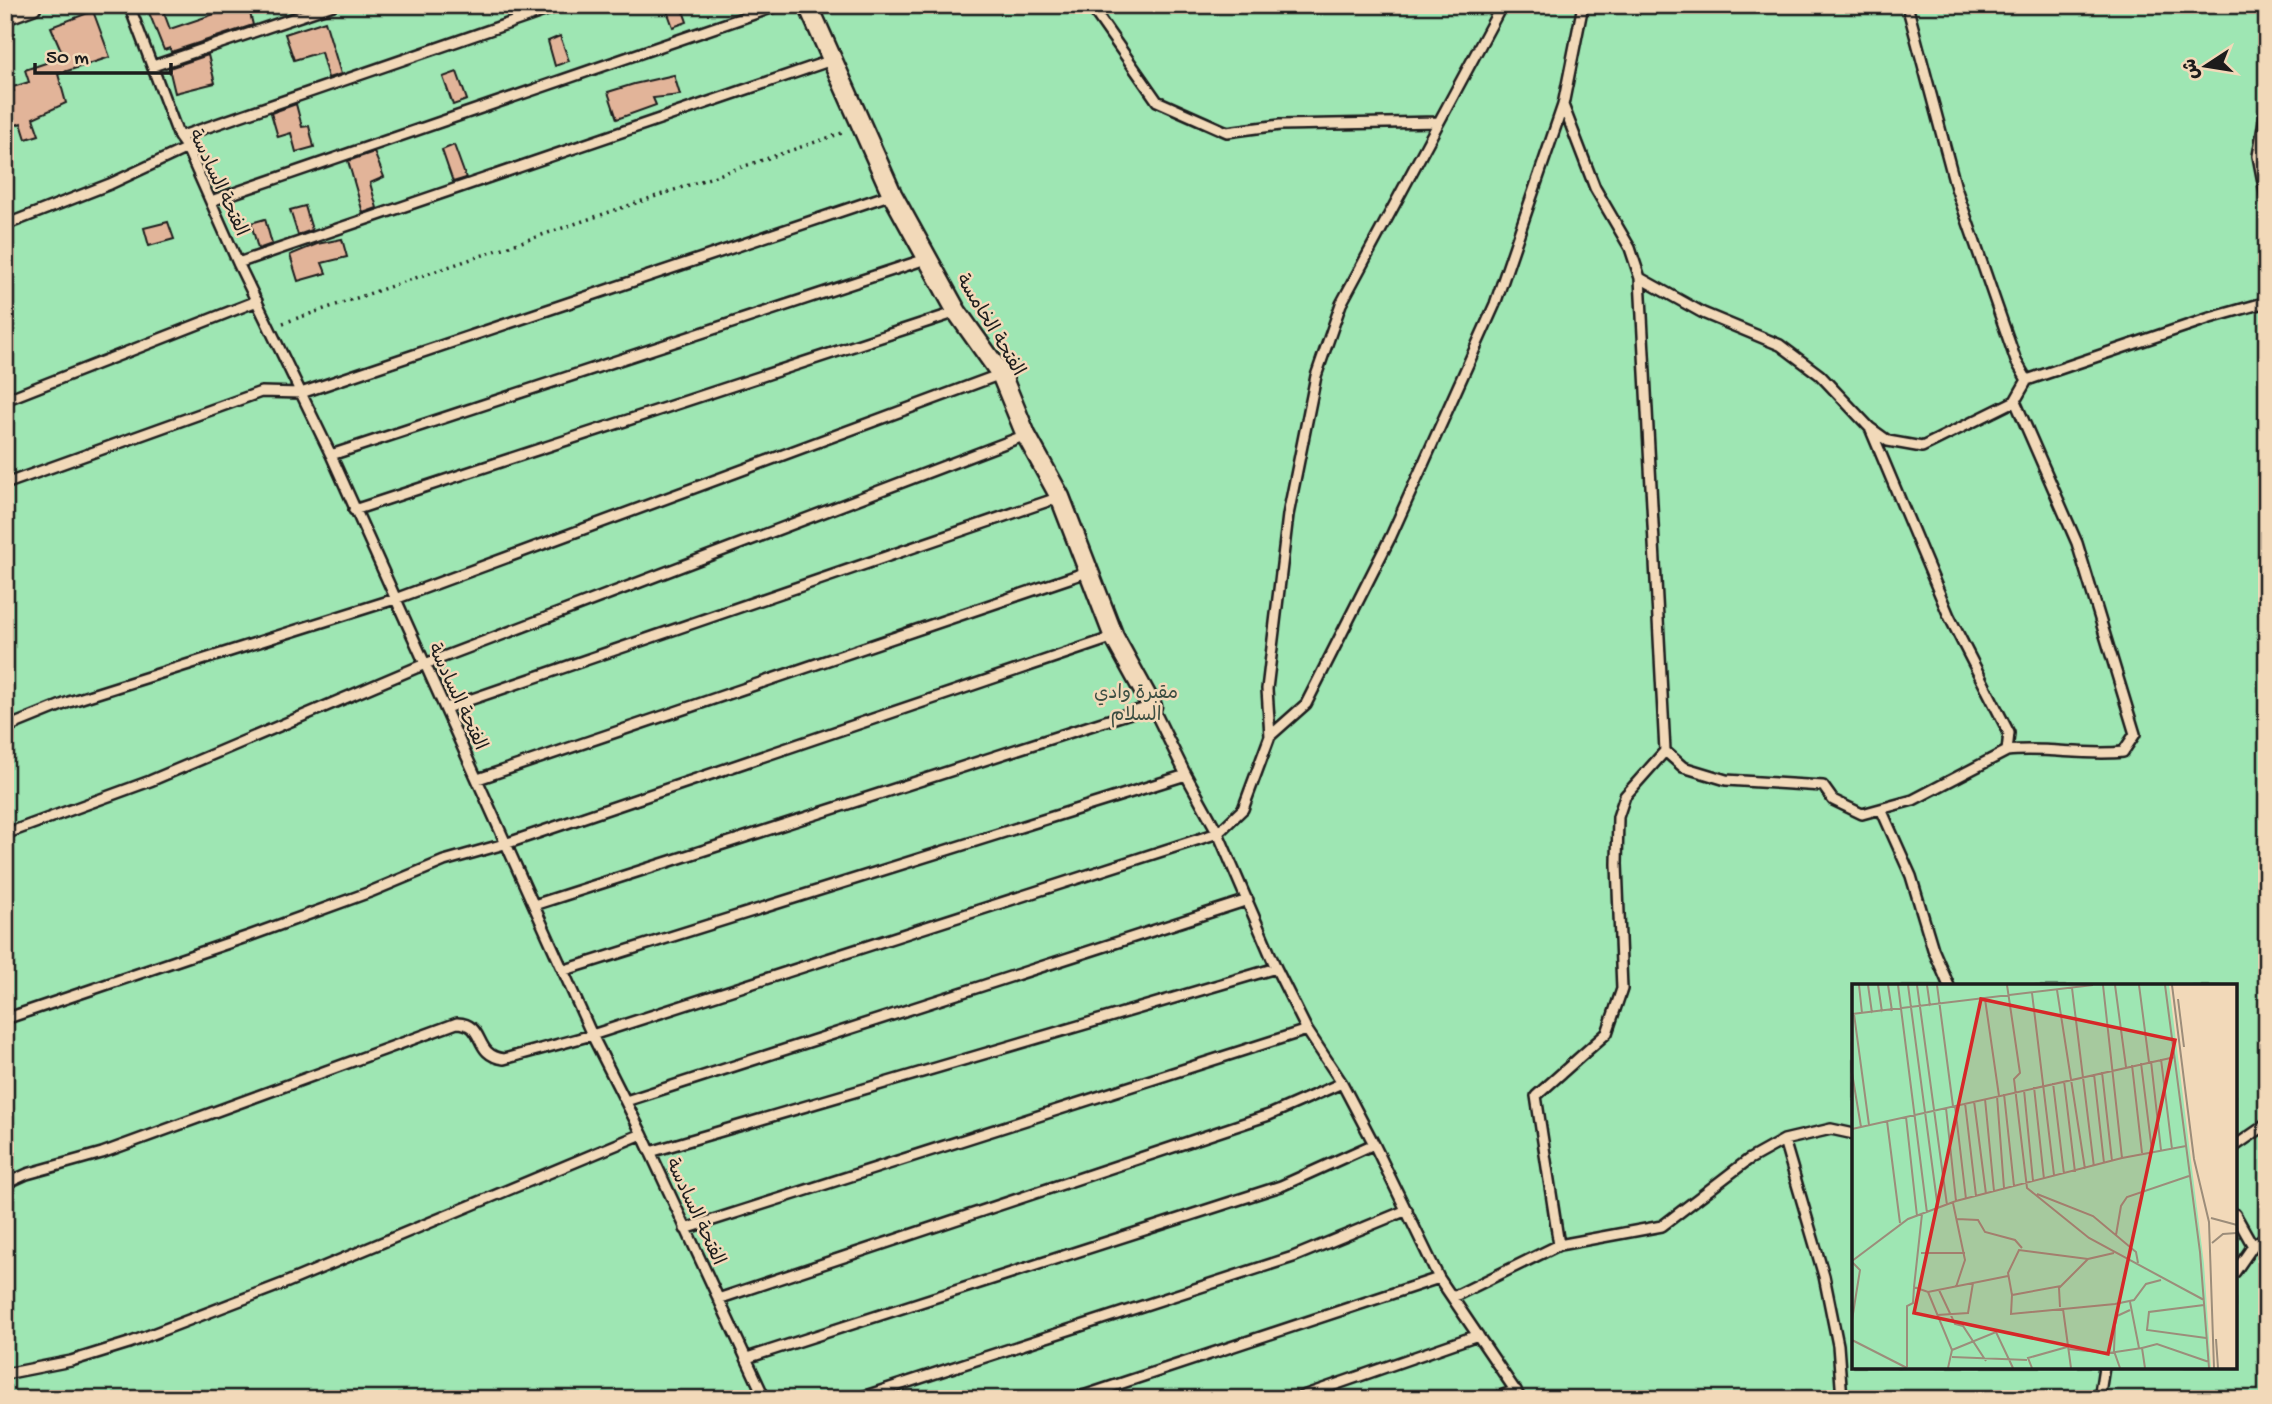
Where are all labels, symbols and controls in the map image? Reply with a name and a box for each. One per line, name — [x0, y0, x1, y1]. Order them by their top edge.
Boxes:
scale bar — [35, 32, 172, 76]
north arrow — [2170, 32, 2240, 102]
text: 50 m — [46, 47, 89, 72]
text: ش — [2179, 56, 2206, 81]
street label: الفتحة السادسة — [182, 126, 252, 241]
street label: الفتحة الخامسة — [949, 270, 1029, 381]
street label: الفتحة السادسة — [421, 640, 491, 755]
park label: مقبرة وادي السلام — [1094, 683, 1178, 728]
inset map — [1852, 984, 2237, 1369]
street label: الفتحة السادسة — [659, 1155, 729, 1270]

